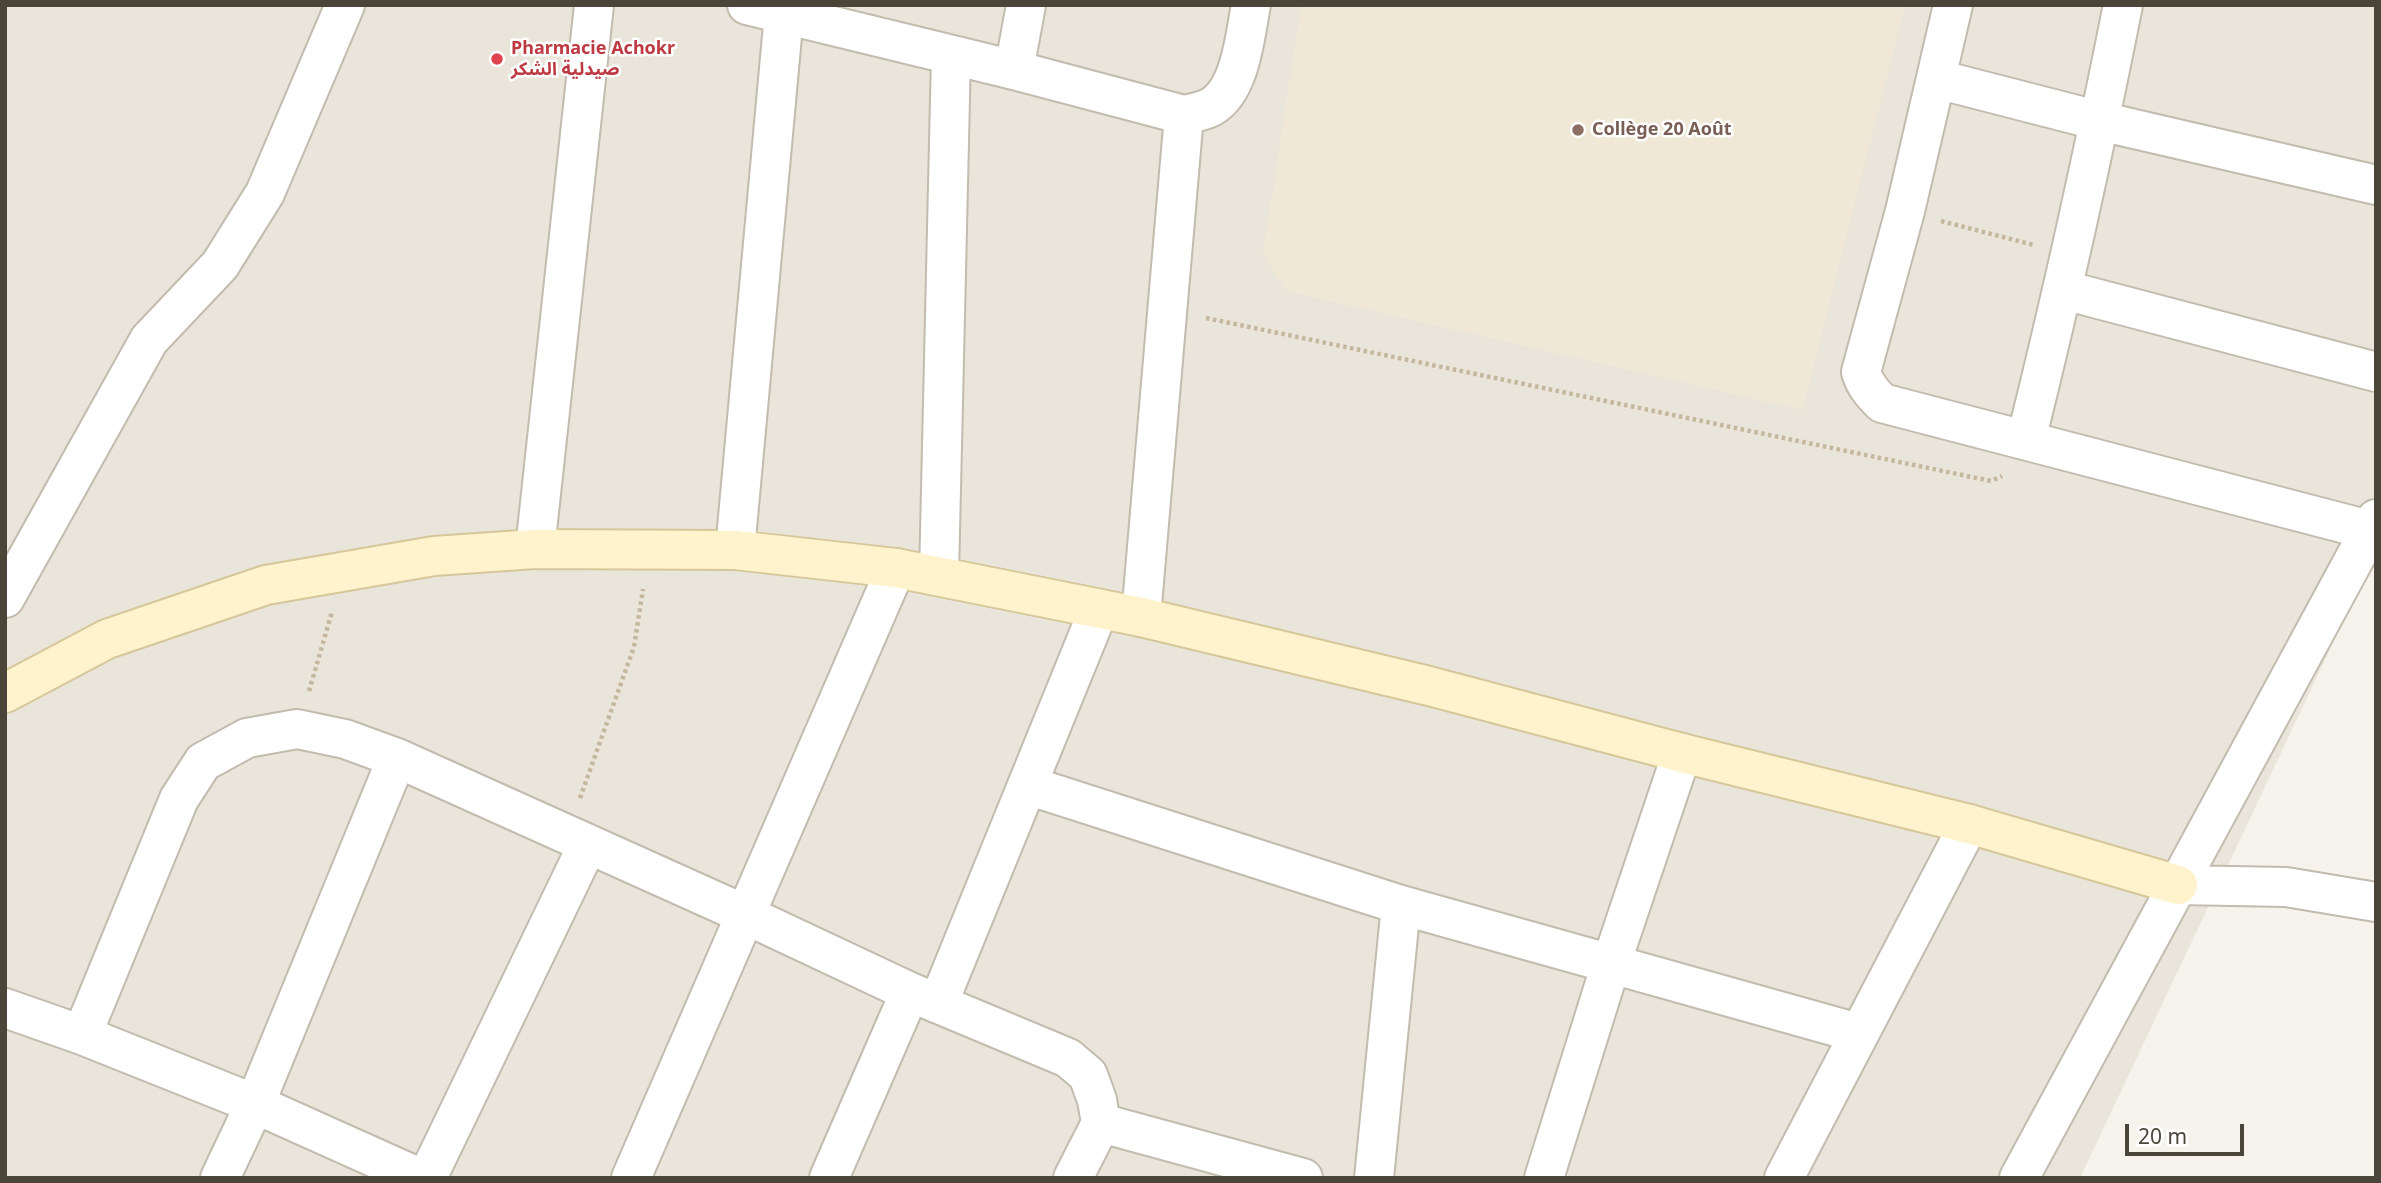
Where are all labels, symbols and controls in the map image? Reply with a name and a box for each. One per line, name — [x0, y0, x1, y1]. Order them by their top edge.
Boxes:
place label: Pharmacie Achokr صيدلية الشكر — [511, 38, 675, 80]
marker: Pharmacie Achokr صيدلية الشكر — [489, 51, 505, 67]
place label: Collège 20 Août — [1592, 119, 1732, 141]
marker: Collège 20 Août — [1570, 122, 1586, 138]
scale bar — [2129, 1110, 2248, 1154]
text: 20 m — [2138, 1122, 2187, 1150]

